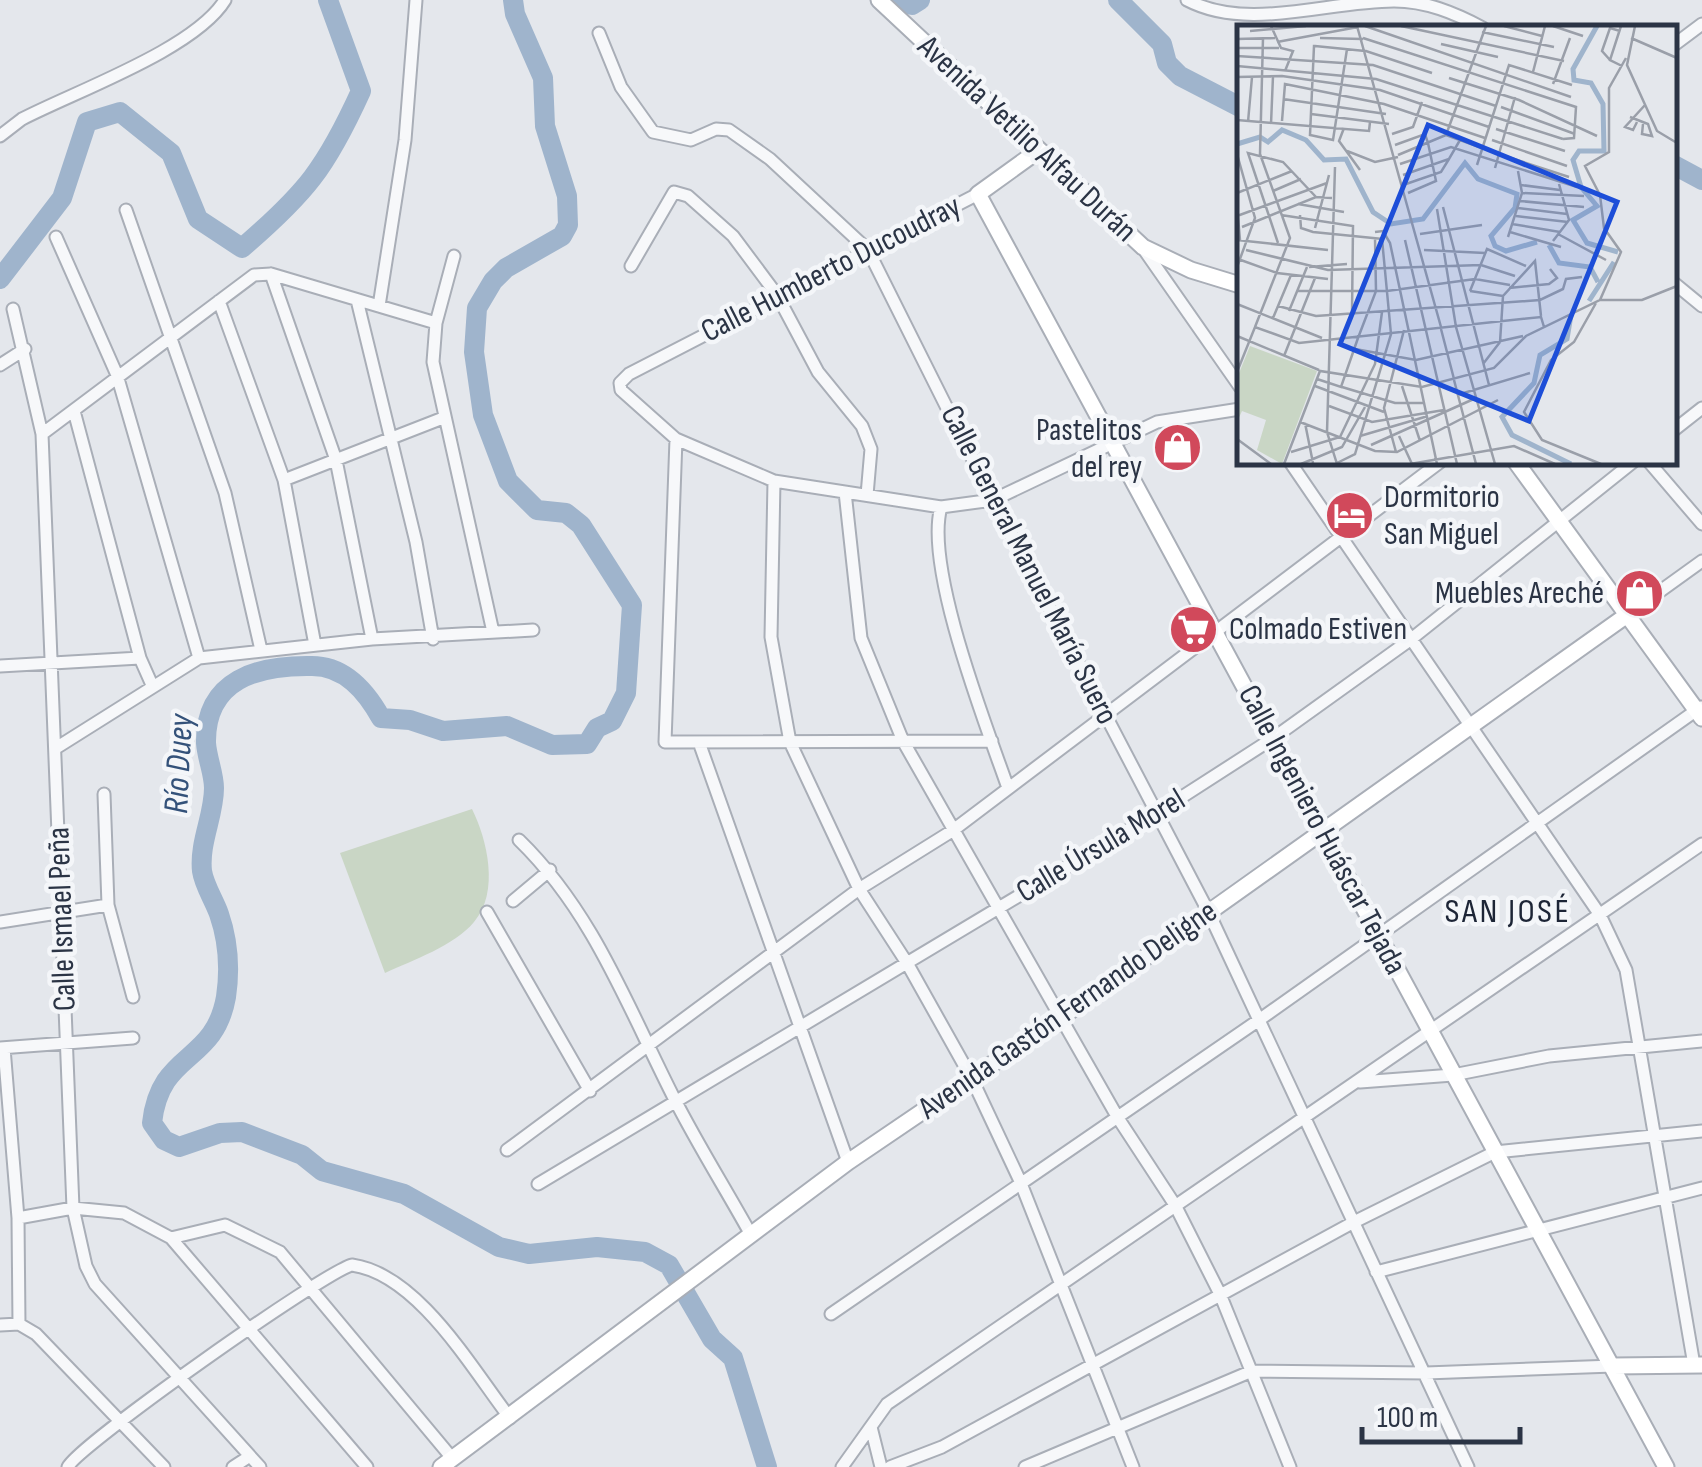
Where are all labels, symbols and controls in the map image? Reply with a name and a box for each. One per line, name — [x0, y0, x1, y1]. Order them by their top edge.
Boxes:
inset map — [1237, 25, 1677, 465]
street label: Avenida Vetilio Alfau Durán — [909, 27, 1145, 250]
street label: Calle Humberto Ducoudray — [695, 187, 967, 351]
street label: Calle General Manuel María Suero — [932, 399, 1126, 731]
place label: Pastelitos del rey — [1036, 411, 1142, 487]
shop icon: Pastelitos del rey — [1151, 422, 1203, 474]
place label: Dormitorio San Miguel — [1384, 478, 1500, 554]
hotel icon: Dormitorio San Miguel — [1323, 489, 1375, 541]
shop icon: Muebles Areché — [1613, 567, 1665, 619]
place label: Muebles Areché — [1435, 574, 1604, 613]
supermarket icon: Colmado Estiven — [1168, 603, 1220, 655]
place label: Colmado Estiven — [1229, 610, 1407, 649]
street label: Calle Ingeniero Huáscar Tejada — [1229, 679, 1415, 981]
water label: Río Duey — [155, 711, 203, 815]
street label: Calle Úrsula Morel — [1010, 780, 1192, 912]
street label: Calle Ismael Peña — [39, 826, 85, 1012]
district label: SAN JOSÉ — [1445, 890, 1572, 933]
street label: Avenida Gastón Fernando Deligne — [910, 892, 1225, 1129]
scale bar — [1362, 1382, 1520, 1444]
text: 100 m — [1377, 1400, 1438, 1436]

